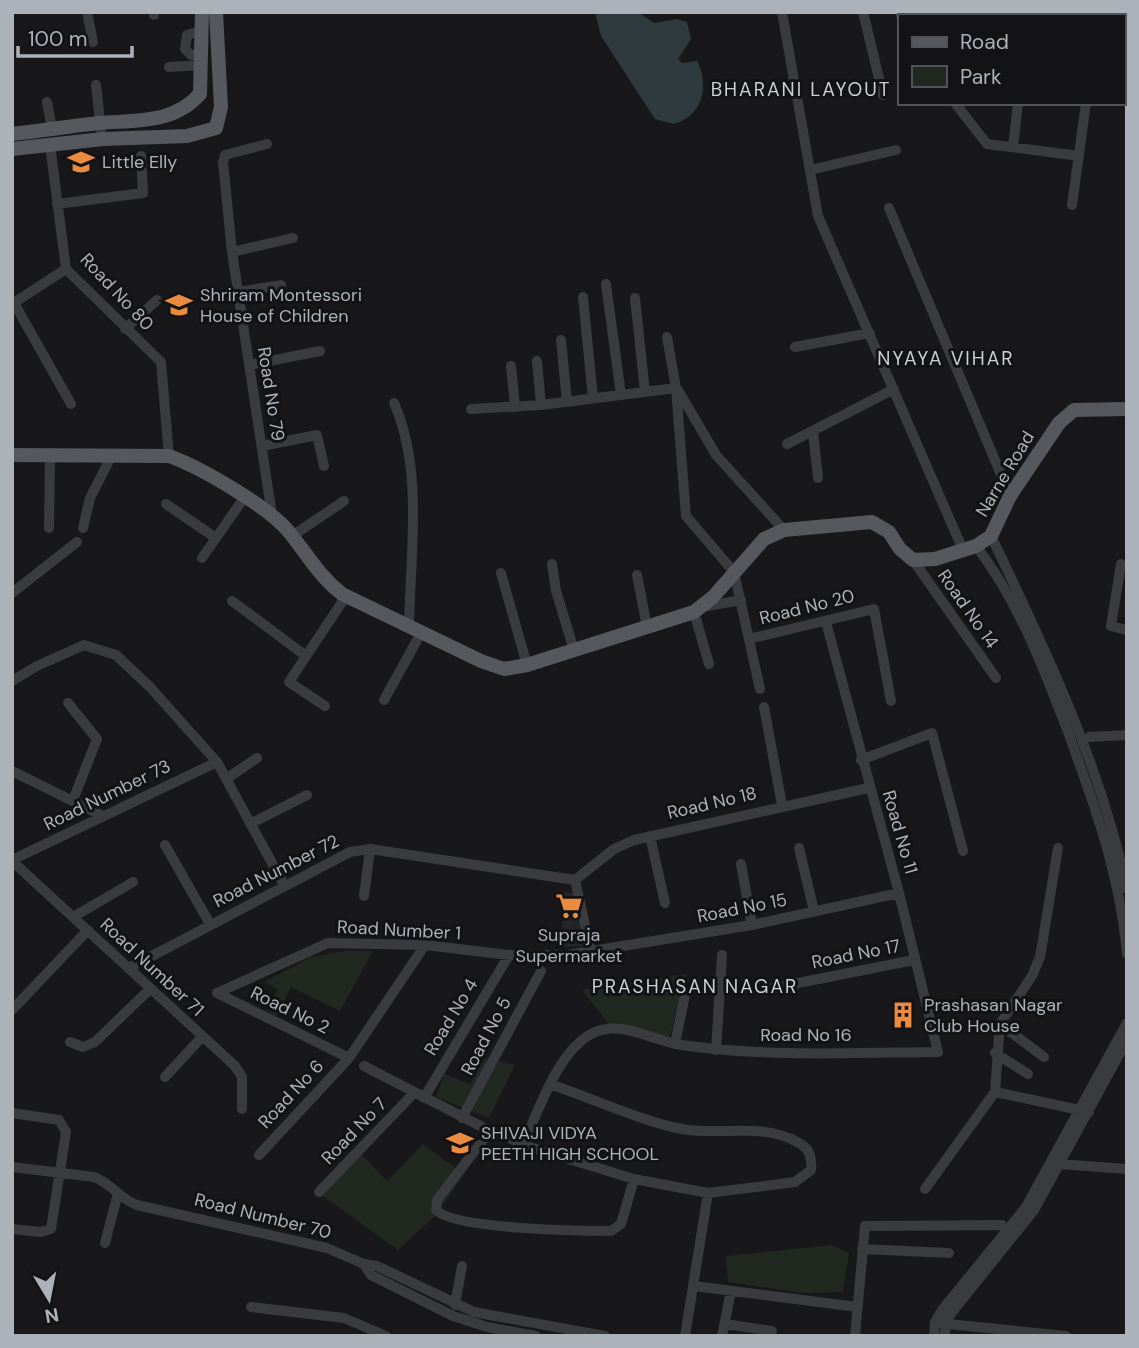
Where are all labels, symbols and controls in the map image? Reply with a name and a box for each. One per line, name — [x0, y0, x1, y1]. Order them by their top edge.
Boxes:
scale bar — [18, 14, 131, 58]
legend — [898, 14, 1125, 105]
text: 100 m — [28, 25, 88, 53]
text: Road — [960, 28, 1009, 56]
text: Park — [960, 63, 1002, 91]
district label: BHARANI LAYOUT — [711, 77, 891, 102]
school or university icon: Little Elly — [66, 147, 96, 177]
place label: Little Elly — [102, 150, 177, 174]
street label: Road No 80 — [75, 248, 159, 336]
place label: Shriram Montessori House of Children — [200, 283, 362, 328]
school or university icon: Shriram Montessori House of Children — [164, 290, 194, 320]
street label: Road No 79 — [252, 345, 290, 443]
district label: NYAYA VIHAR — [877, 346, 1015, 371]
street label: Narne Road — [970, 427, 1040, 521]
street label: Road No 14 — [932, 565, 1004, 653]
street label: Road No 20 — [757, 584, 857, 630]
street label: Road Number 73 — [40, 754, 174, 836]
street label: Road No 18 — [665, 781, 759, 825]
street label: Road No 11 — [877, 787, 923, 877]
street label: Road Number 72 — [209, 829, 343, 913]
street label: Road No 15 — [695, 888, 789, 928]
supermarket icon: Supraja Supermarket — [554, 891, 584, 921]
street label: Road Number 71 — [95, 913, 209, 1021]
street label: Road Number 1 — [336, 915, 462, 945]
place label: Supraja Supermarket — [516, 923, 622, 968]
street label: Road No 17 — [810, 934, 902, 974]
street label: Road No 4 — [419, 974, 483, 1060]
district label: PRASHASAN NAGAR — [592, 974, 798, 999]
street label: Road No 2 — [247, 981, 333, 1039]
street label: Road No 5 — [455, 993, 517, 1079]
place label: Prashasan Nagar Club House — [924, 993, 1063, 1038]
building icon: Prashasan Nagar Club House — [888, 1000, 918, 1030]
street label: Road No 16 — [760, 1023, 852, 1047]
street label: Road No 6 — [253, 1054, 329, 1134]
street label: Road No 7 — [316, 1092, 392, 1170]
place label: SHIVAJI VIDYA PEETH HIGH SCHOOL — [481, 1121, 659, 1166]
school or university icon: SHIVAJI VIDYA PEETH HIGH SCHOOL — [445, 1128, 475, 1158]
street label: Road Number 70 — [192, 1187, 334, 1245]
north arrow — [14, 1264, 84, 1334]
text: N — [43, 1302, 61, 1329]

